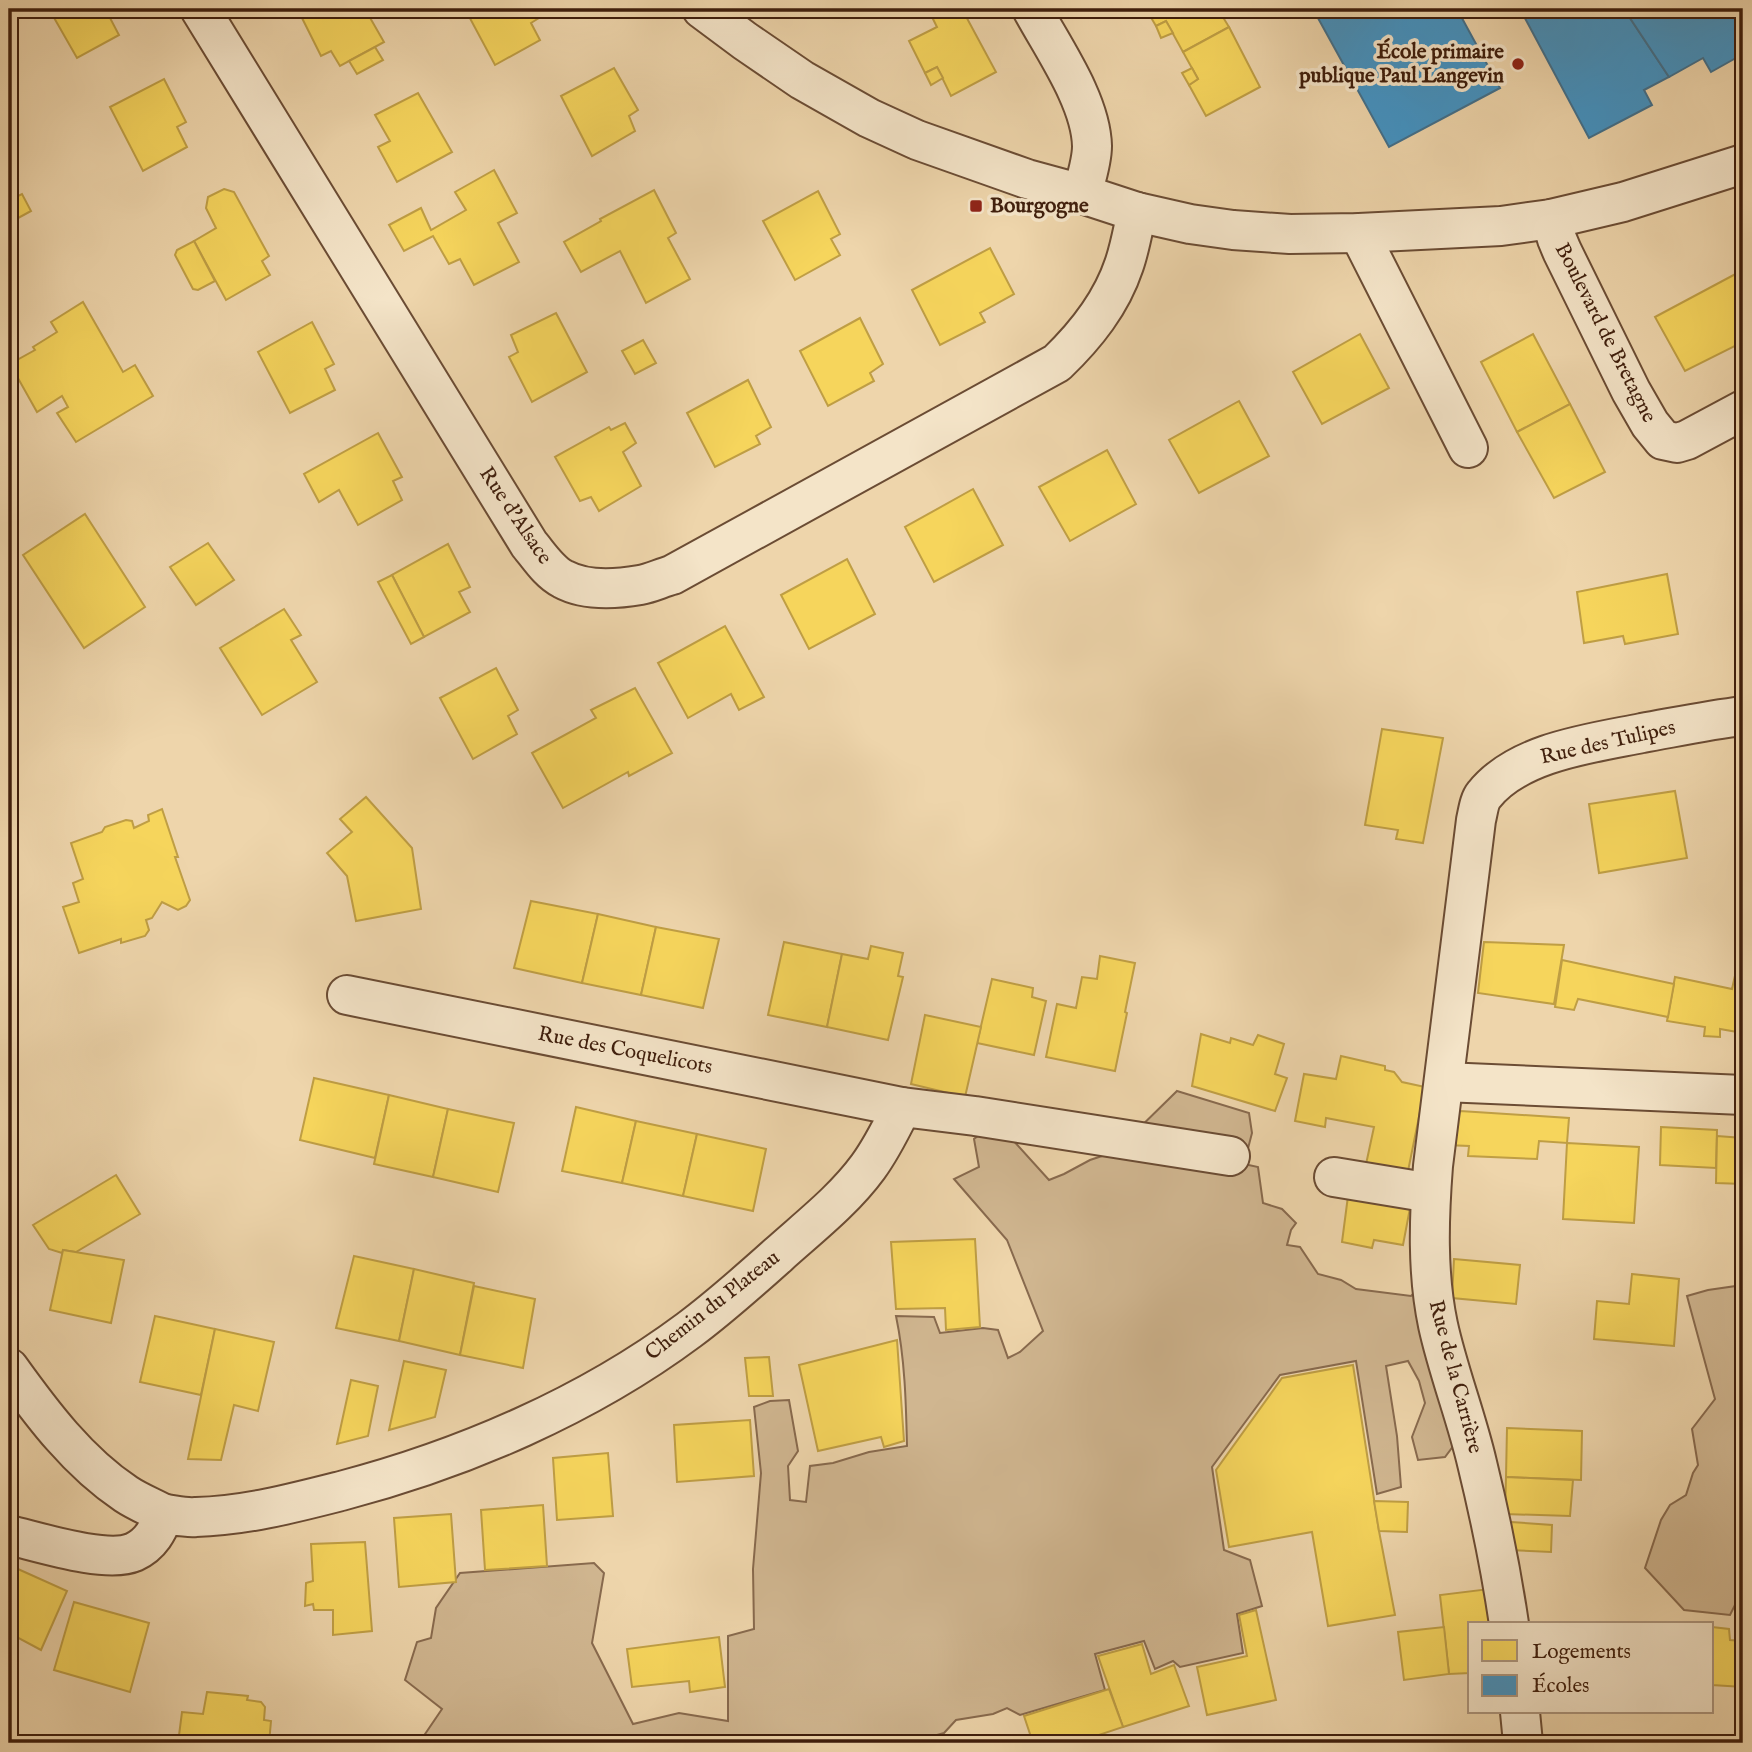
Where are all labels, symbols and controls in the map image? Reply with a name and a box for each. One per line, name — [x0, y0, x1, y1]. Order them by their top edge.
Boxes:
place label: École primaire publique Paul Langevin — [1298, 38, 1504, 90]
marker: École primaire publique Paul Langevin — [1510, 56, 1526, 72]
place label: Bourgogne — [990, 193, 1089, 220]
marker: Bourgogne — [968, 198, 984, 214]
street label: Boulevard de Bretagne — [1548, 239, 1662, 428]
street label: Rue d'Alsace — [472, 462, 558, 570]
street label: Rue des Tulipes — [1538, 714, 1678, 772]
street label: Rue des Coquelicots — [535, 1021, 715, 1081]
street label: Chemin du Plateau — [640, 1245, 786, 1367]
street label: Rue de la Carrière — [1422, 1297, 1489, 1457]
legend — [1468, 1622, 1714, 1714]
text: Logements — [1532, 1639, 1631, 1666]
text: Écoles — [1532, 1672, 1589, 1700]

